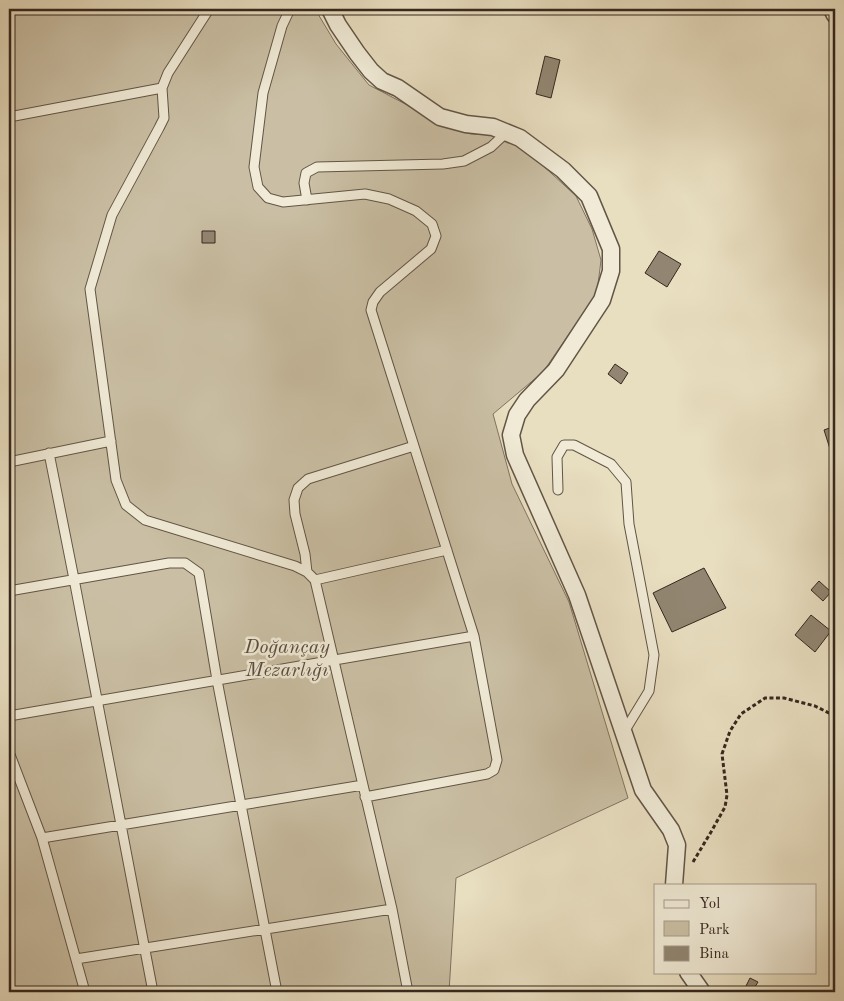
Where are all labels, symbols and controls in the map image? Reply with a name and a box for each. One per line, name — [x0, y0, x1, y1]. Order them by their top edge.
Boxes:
park label: Doğançay Mezarlığı — [243, 638, 330, 681]
legend — [654, 884, 816, 974]
text: Yol — [699, 897, 720, 912]
text: Park — [699, 923, 730, 938]
text: Bina — [699, 947, 730, 962]

